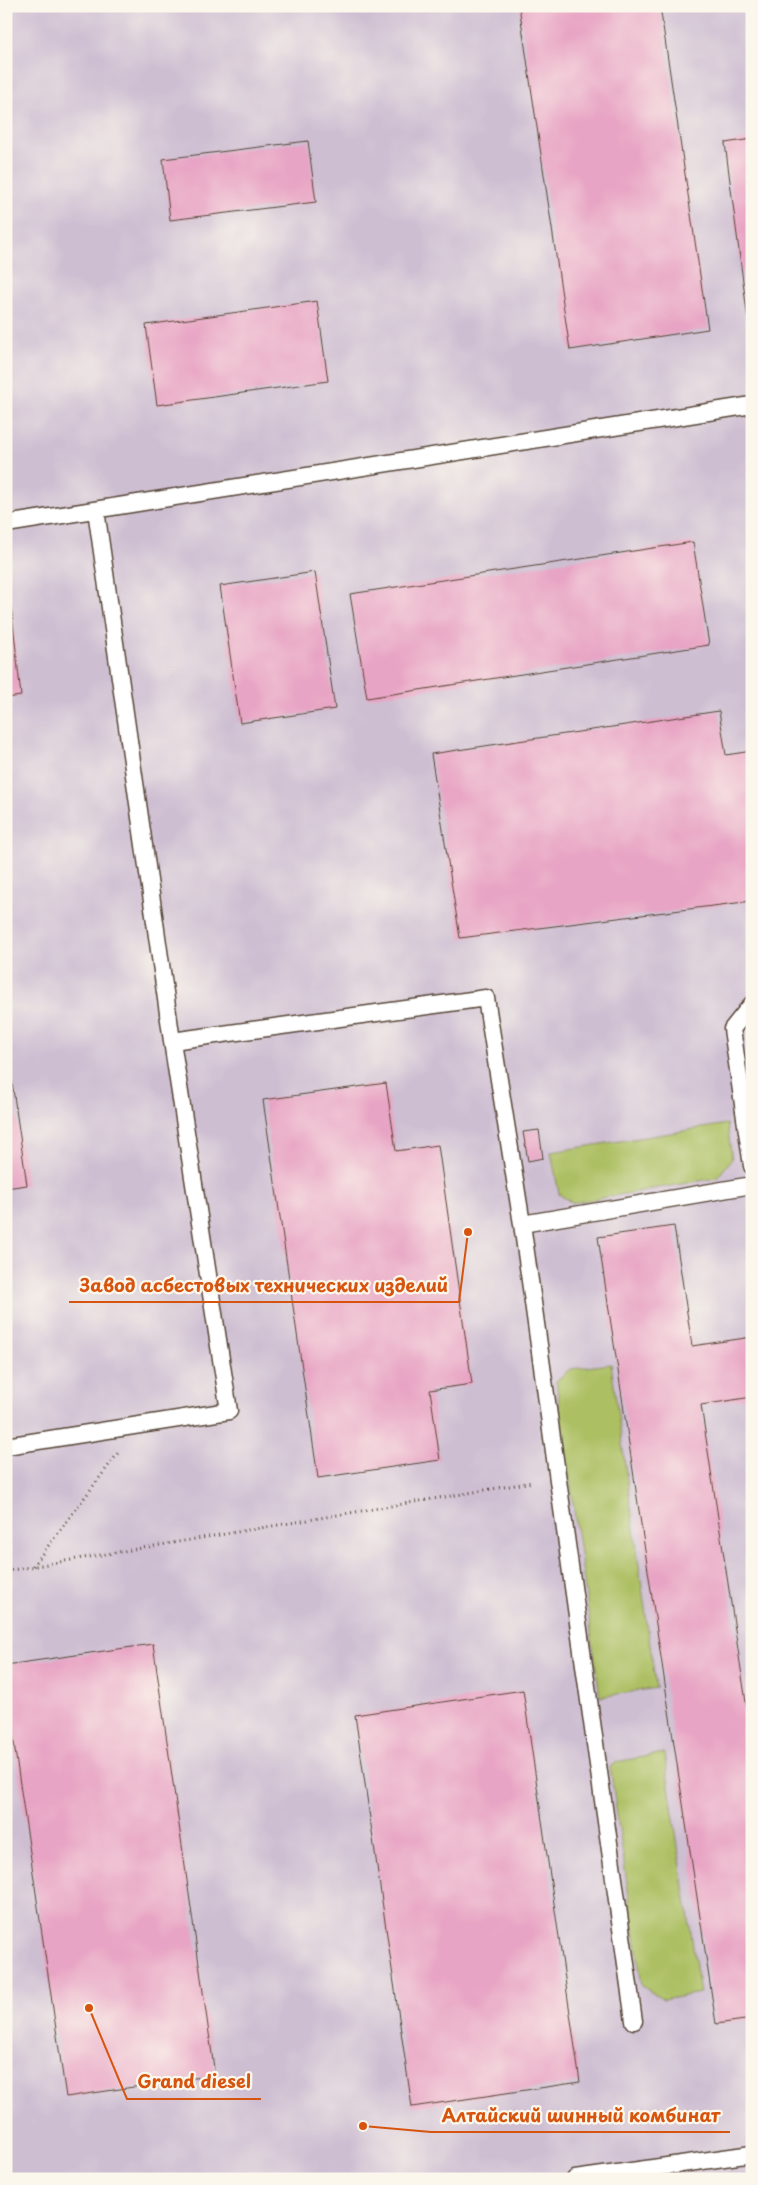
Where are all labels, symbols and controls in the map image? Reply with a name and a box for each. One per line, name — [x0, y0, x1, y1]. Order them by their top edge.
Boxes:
callout: Завод асбестовых технических изделий — [69, 1269, 459, 1302]
text: Завод асбестовых технических изделий — [79, 1271, 448, 1298]
callout: Grand diesel — [127, 2066, 261, 2099]
text: Grand diesel — [137, 2067, 251, 2094]
callout: Алтайский шинный комбинат — [431, 2099, 730, 2132]
text: Алтайский шинный комбинат — [442, 2101, 721, 2128]

